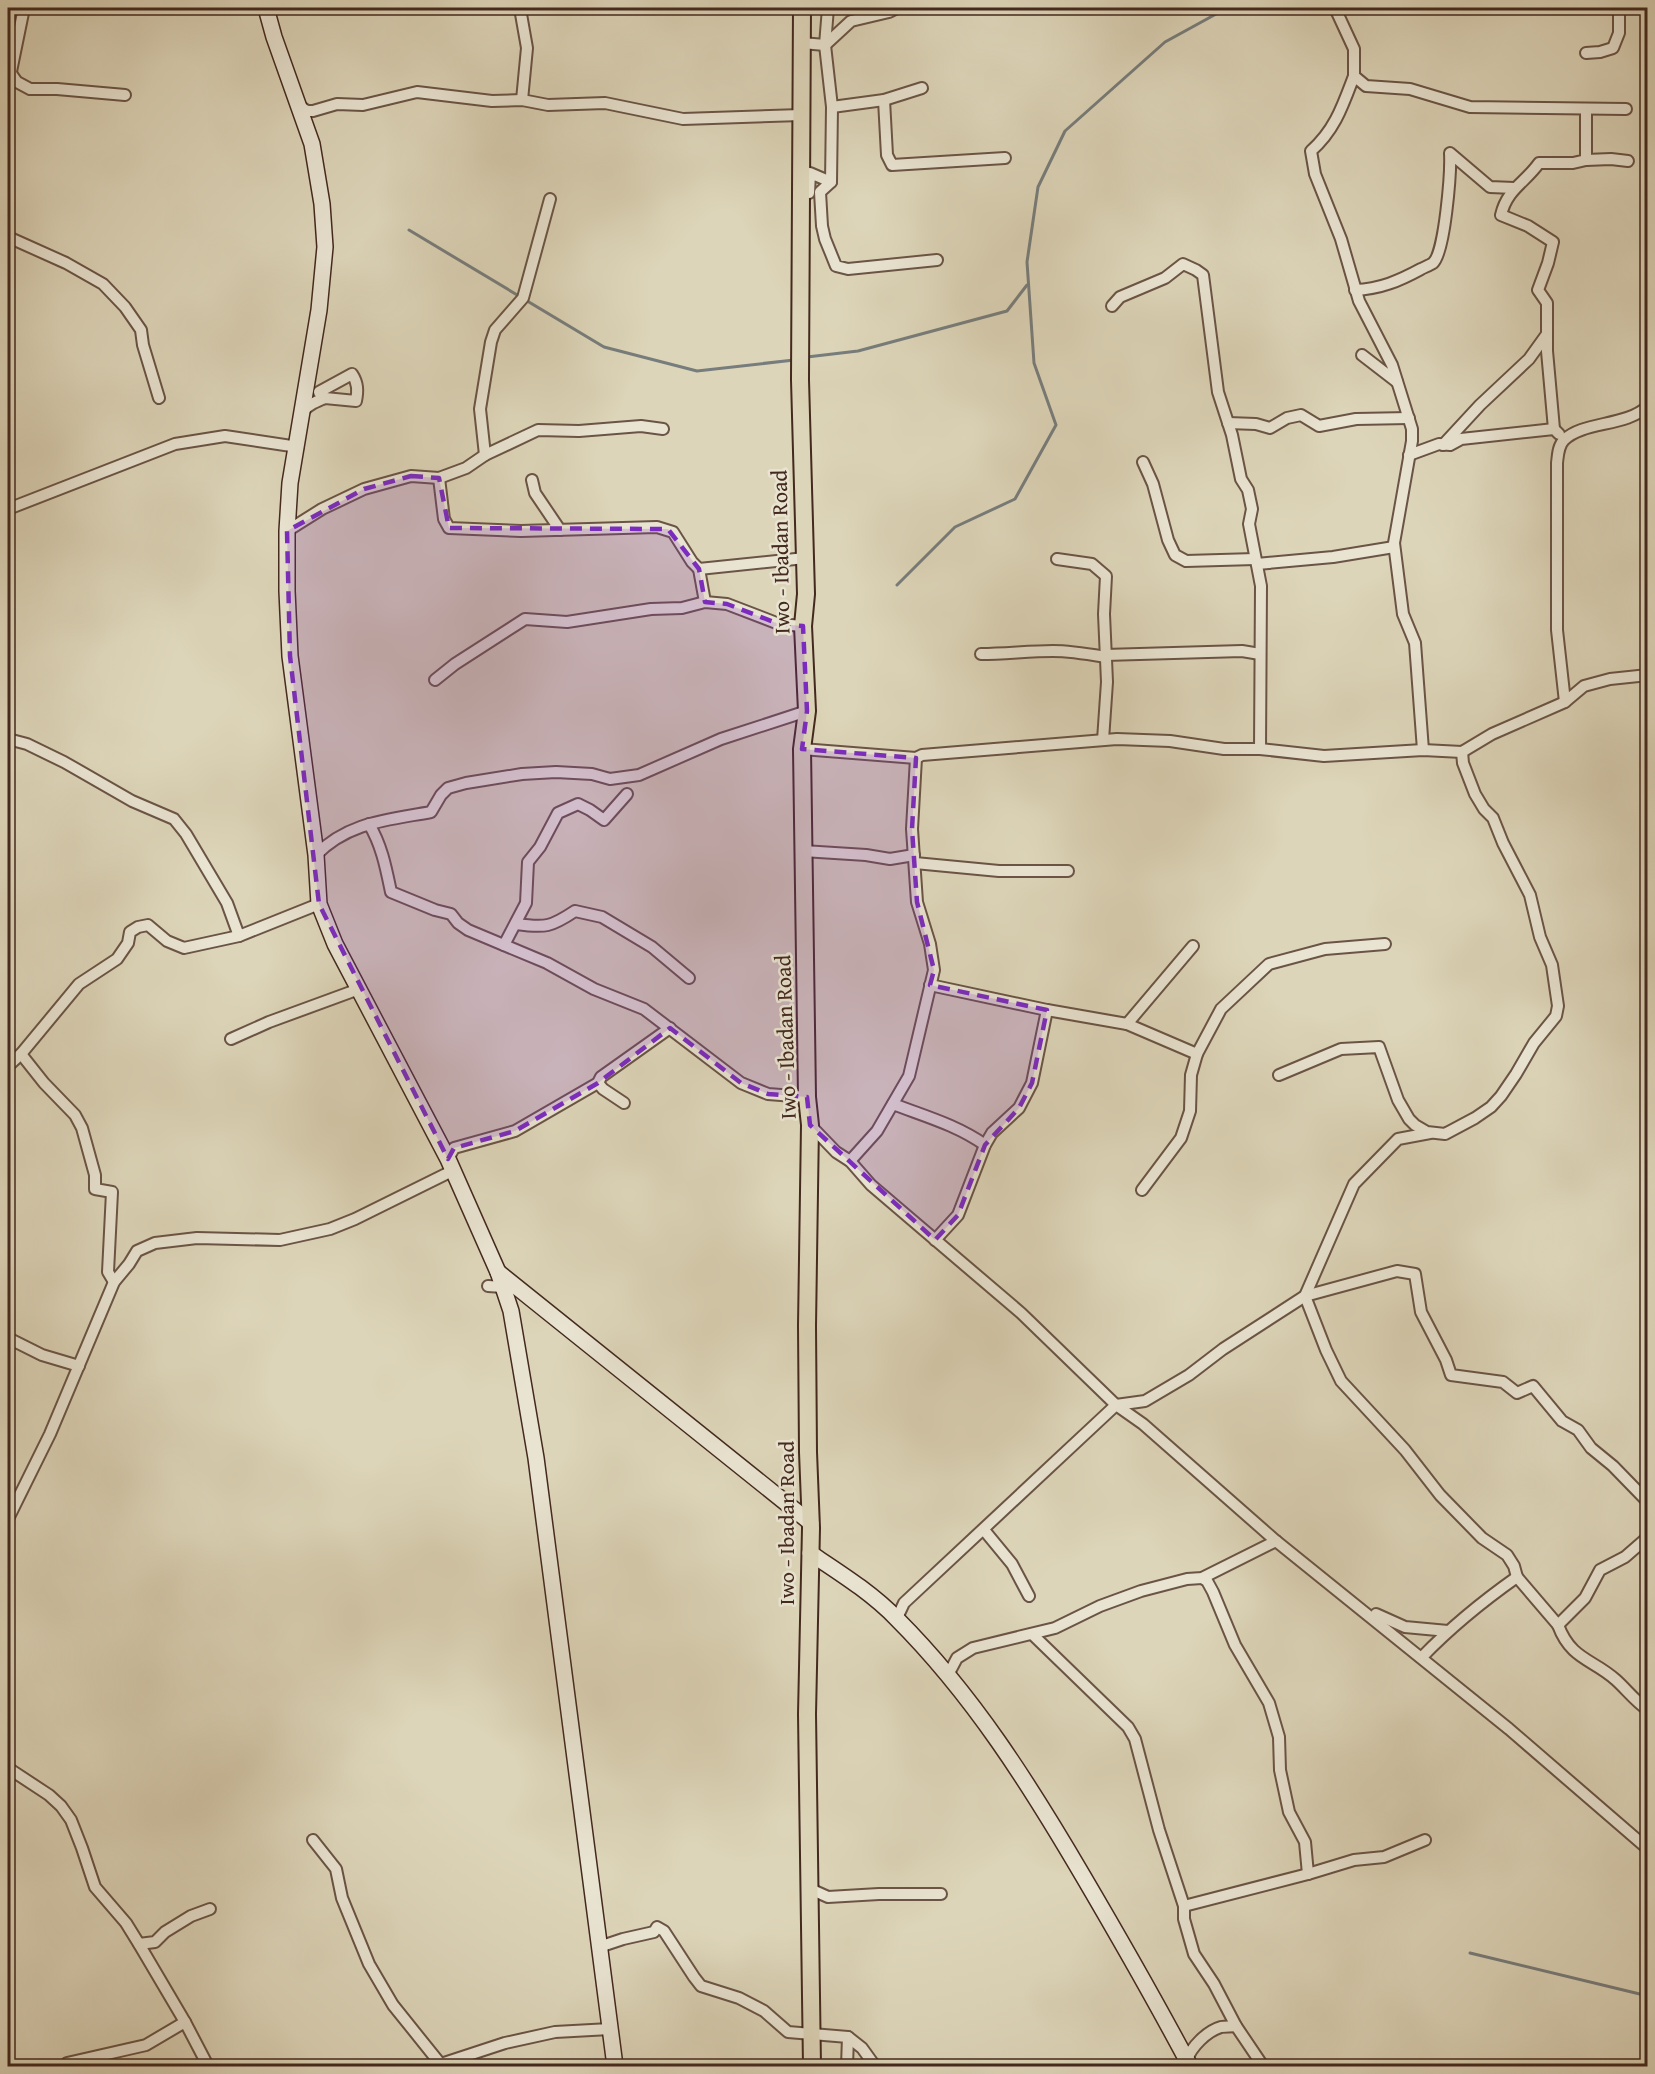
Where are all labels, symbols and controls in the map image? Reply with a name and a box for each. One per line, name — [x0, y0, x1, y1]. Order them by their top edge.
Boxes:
street label: Iwo - Ibadan Road — [763, 469, 797, 634]
street label: Iwo - Ibadan Road — [766, 954, 804, 1120]
street label: Iwo - Ibadan Road — [770, 1441, 802, 1605]

